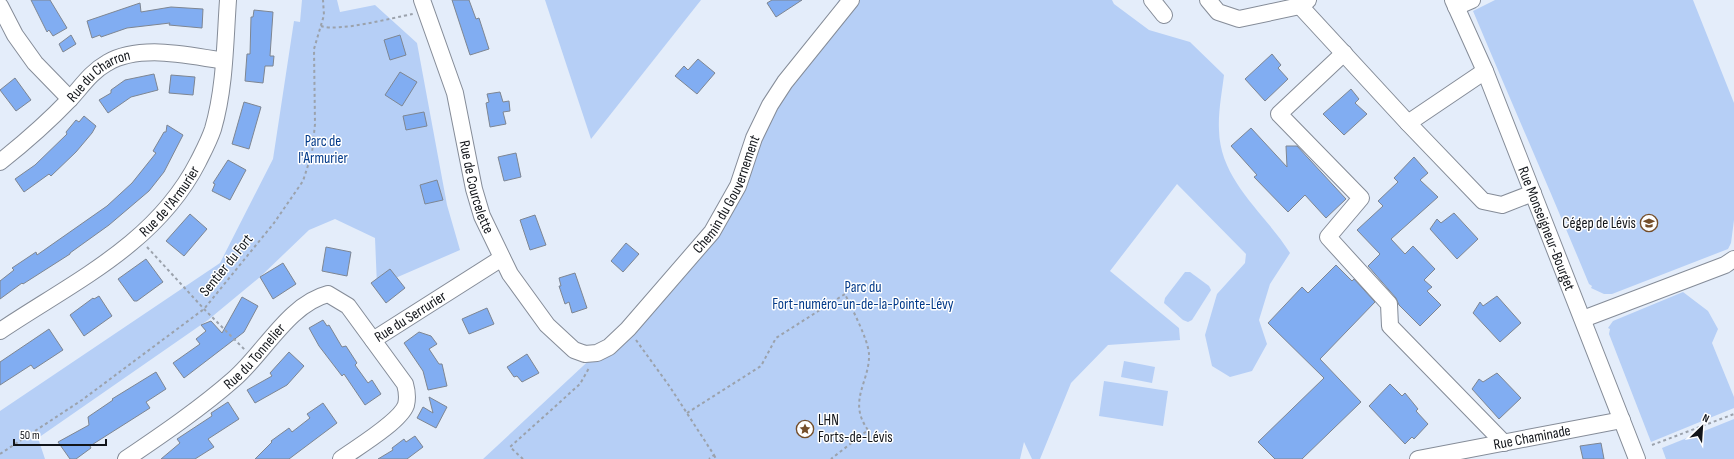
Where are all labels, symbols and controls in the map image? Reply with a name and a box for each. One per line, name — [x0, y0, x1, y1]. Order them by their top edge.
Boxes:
street label: Rue du Charron — [63, 46, 132, 106]
street label: Chemin du Gouvernement — [689, 131, 764, 258]
park label: Parc de l'Armurier — [298, 132, 348, 168]
street label: Rue de Courcelette — [455, 139, 498, 237]
street label: Rue de l'Armurier — [136, 162, 204, 241]
street label: Rue Monseigneur-Bourget — [1513, 164, 1579, 294]
school or university icon: Cégep de Lévis — [1639, 213, 1659, 233]
place label: Cégep de Lévis — [1562, 214, 1636, 233]
street label: Sentier du Fort — [195, 230, 258, 300]
park label: Parc du Fort-numéro-un-de-la-Pointe-Lévy — [772, 278, 954, 314]
street label: Rue du Serrurier — [371, 287, 450, 347]
street label: Rue du Tonnelier — [220, 319, 290, 394]
north arrow — [1682, 407, 1722, 447]
place label: LHN Forts-de-Lévis — [818, 411, 893, 447]
text: N — [1701, 411, 1712, 426]
place icon: LHN Forts-de-Lévis — [795, 419, 815, 439]
scale bar — [14, 421, 106, 447]
street label: Rue Chaminade — [1492, 421, 1572, 454]
text: 50 m — [20, 428, 40, 443]

